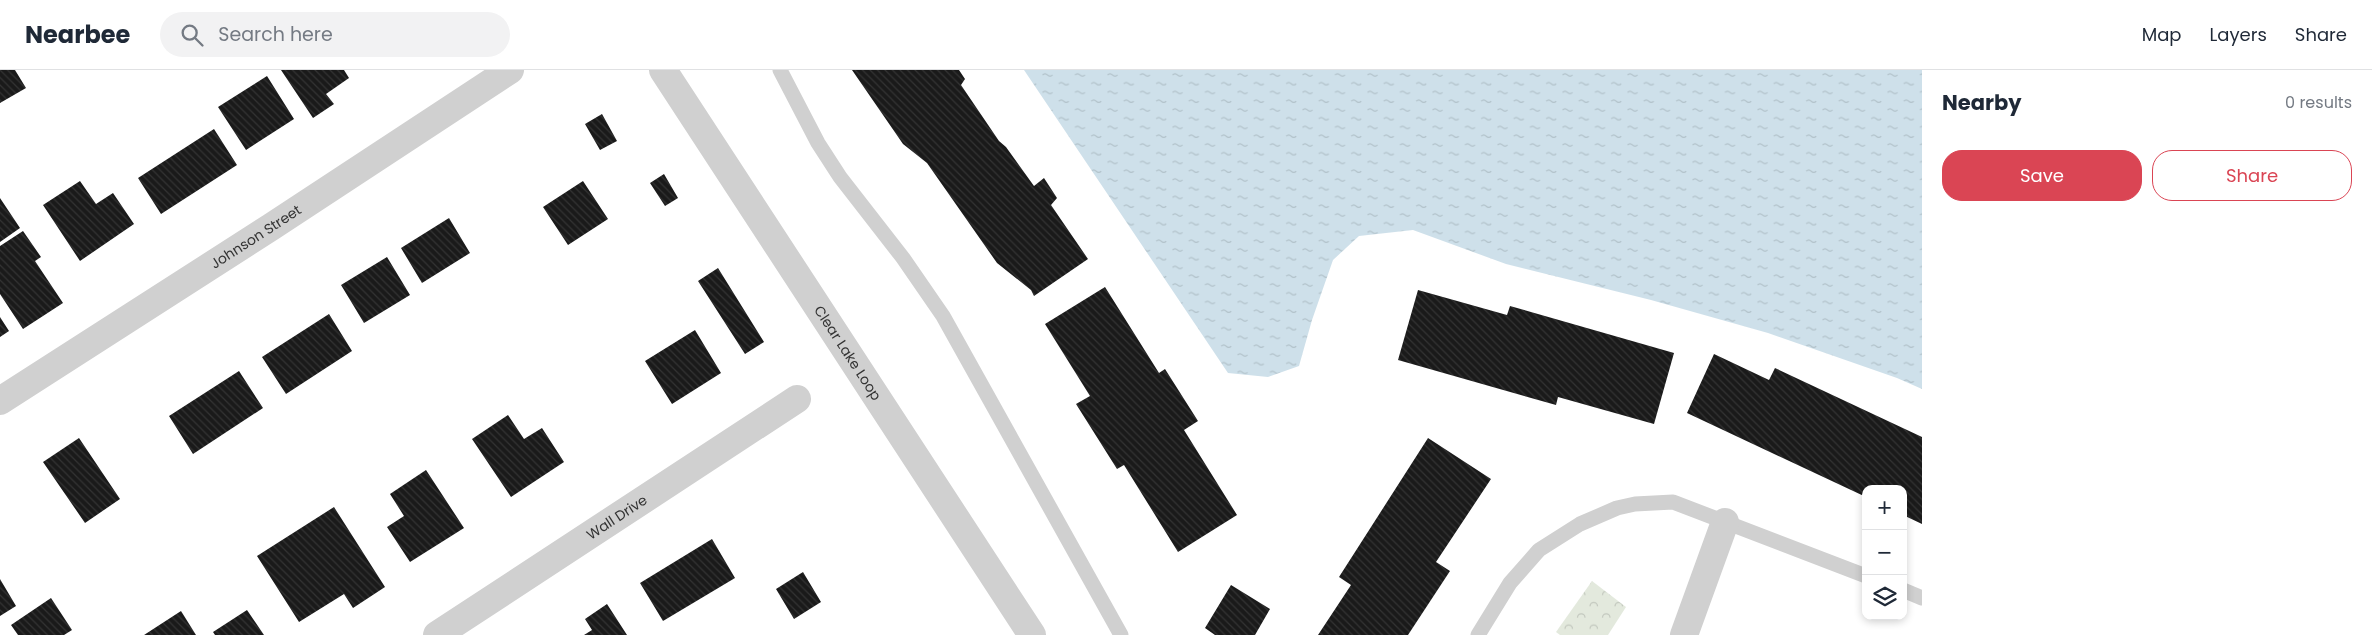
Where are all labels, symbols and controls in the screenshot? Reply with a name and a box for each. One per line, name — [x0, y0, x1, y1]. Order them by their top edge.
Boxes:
search box — [160, 12, 510, 57]
text: Nearbee — [25, 18, 130, 51]
icon: search — [178, 21, 206, 49]
text: Search here — [218, 21, 333, 48]
text: Map — [2142, 22, 2182, 47]
text: Layers — [2210, 22, 2267, 47]
text: Share — [2295, 22, 2347, 47]
text: Nearby — [1942, 88, 2022, 117]
text: 0 results — [2285, 91, 2352, 114]
button: Save — [1942, 150, 2142, 201]
button: Share — [2152, 150, 2352, 201]
street label: Johnson Street — [206, 200, 305, 273]
street label: Clear Lake Loop — [809, 301, 886, 405]
map controls — [1862, 485, 1907, 620]
button: + — [1862, 485, 1907, 530]
street label: Wall Drive — [582, 490, 651, 544]
button: − — [1862, 530, 1907, 575]
button: layers — [1862, 575, 1907, 620]

